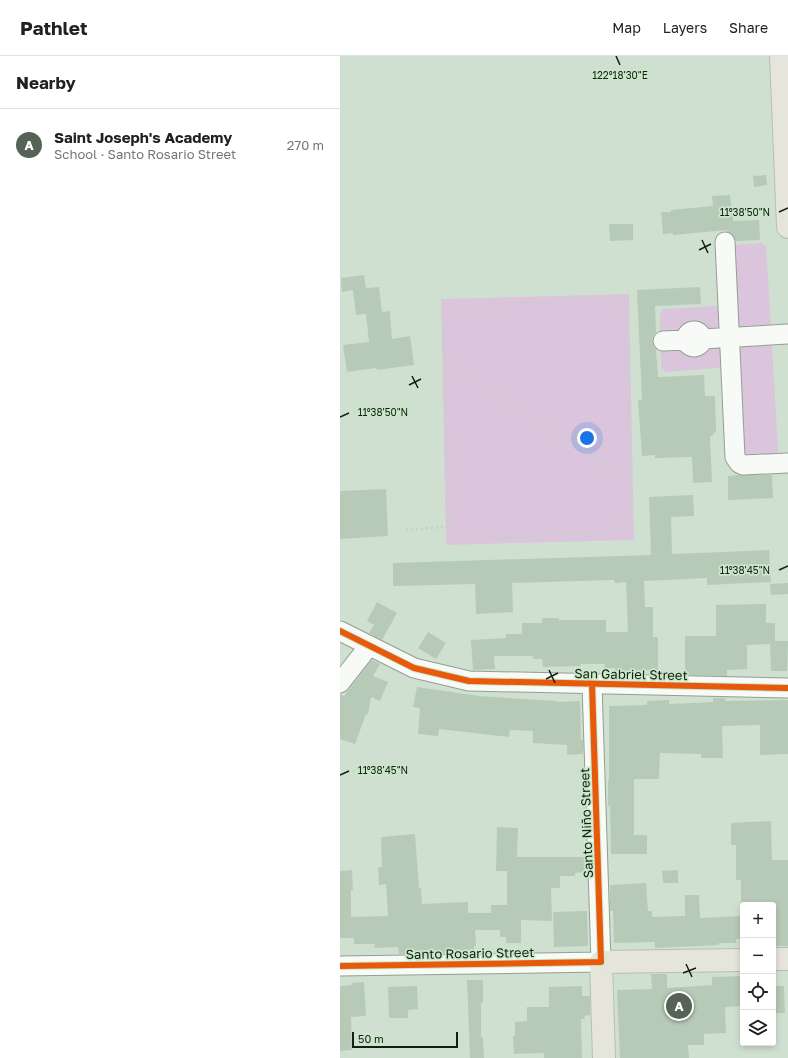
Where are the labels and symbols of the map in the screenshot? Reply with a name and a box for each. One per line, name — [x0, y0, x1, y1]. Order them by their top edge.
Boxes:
text: 122°18'30"E — [592, 69, 648, 81]
text: 11°38'50"N — [720, 206, 770, 218]
text: 11°38'50"N — [358, 406, 408, 418]
your location — [577, 428, 597, 448]
text: 11°38'45"N — [720, 564, 770, 576]
street label: San Gabriel Street — [574, 665, 688, 683]
text: 11°38'45"N — [358, 764, 408, 776]
street label: Santo Niño Street — [576, 767, 596, 879]
street label: Santo Rosario Street — [406, 944, 534, 962]
pin: A — [666, 991, 692, 1021]
scale bar — [352, 1030, 458, 1049]

